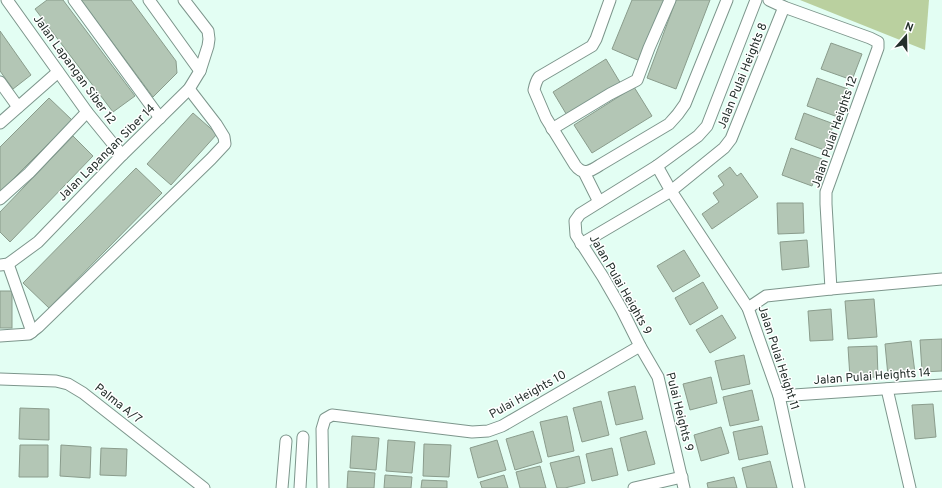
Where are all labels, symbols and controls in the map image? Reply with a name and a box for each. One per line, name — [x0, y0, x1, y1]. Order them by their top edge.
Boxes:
street label: Jalan Lapangan Siber 12 — [29, 12, 119, 128]
north arrow — [886, 16, 926, 56]
text: N — [903, 20, 915, 35]
street label: Jalan Pulai Heights 8 — [714, 21, 772, 131]
street label: Jalan Pulai Heights 12 — [808, 74, 862, 190]
street label: Jalan Lapangan Siber 14 — [55, 101, 159, 205]
street label: Jalan Pulai Heights 9 — [585, 232, 655, 338]
street label: Jalan Pulai Height 11 — [754, 304, 802, 412]
street label: Jalan Pulai Heights 14 — [813, 365, 931, 389]
street label: Pulai Heights 10 — [487, 367, 569, 423]
street label: Pulai Heights 9 — [661, 371, 697, 453]
street label: Palma A/7 — [91, 380, 145, 428]

